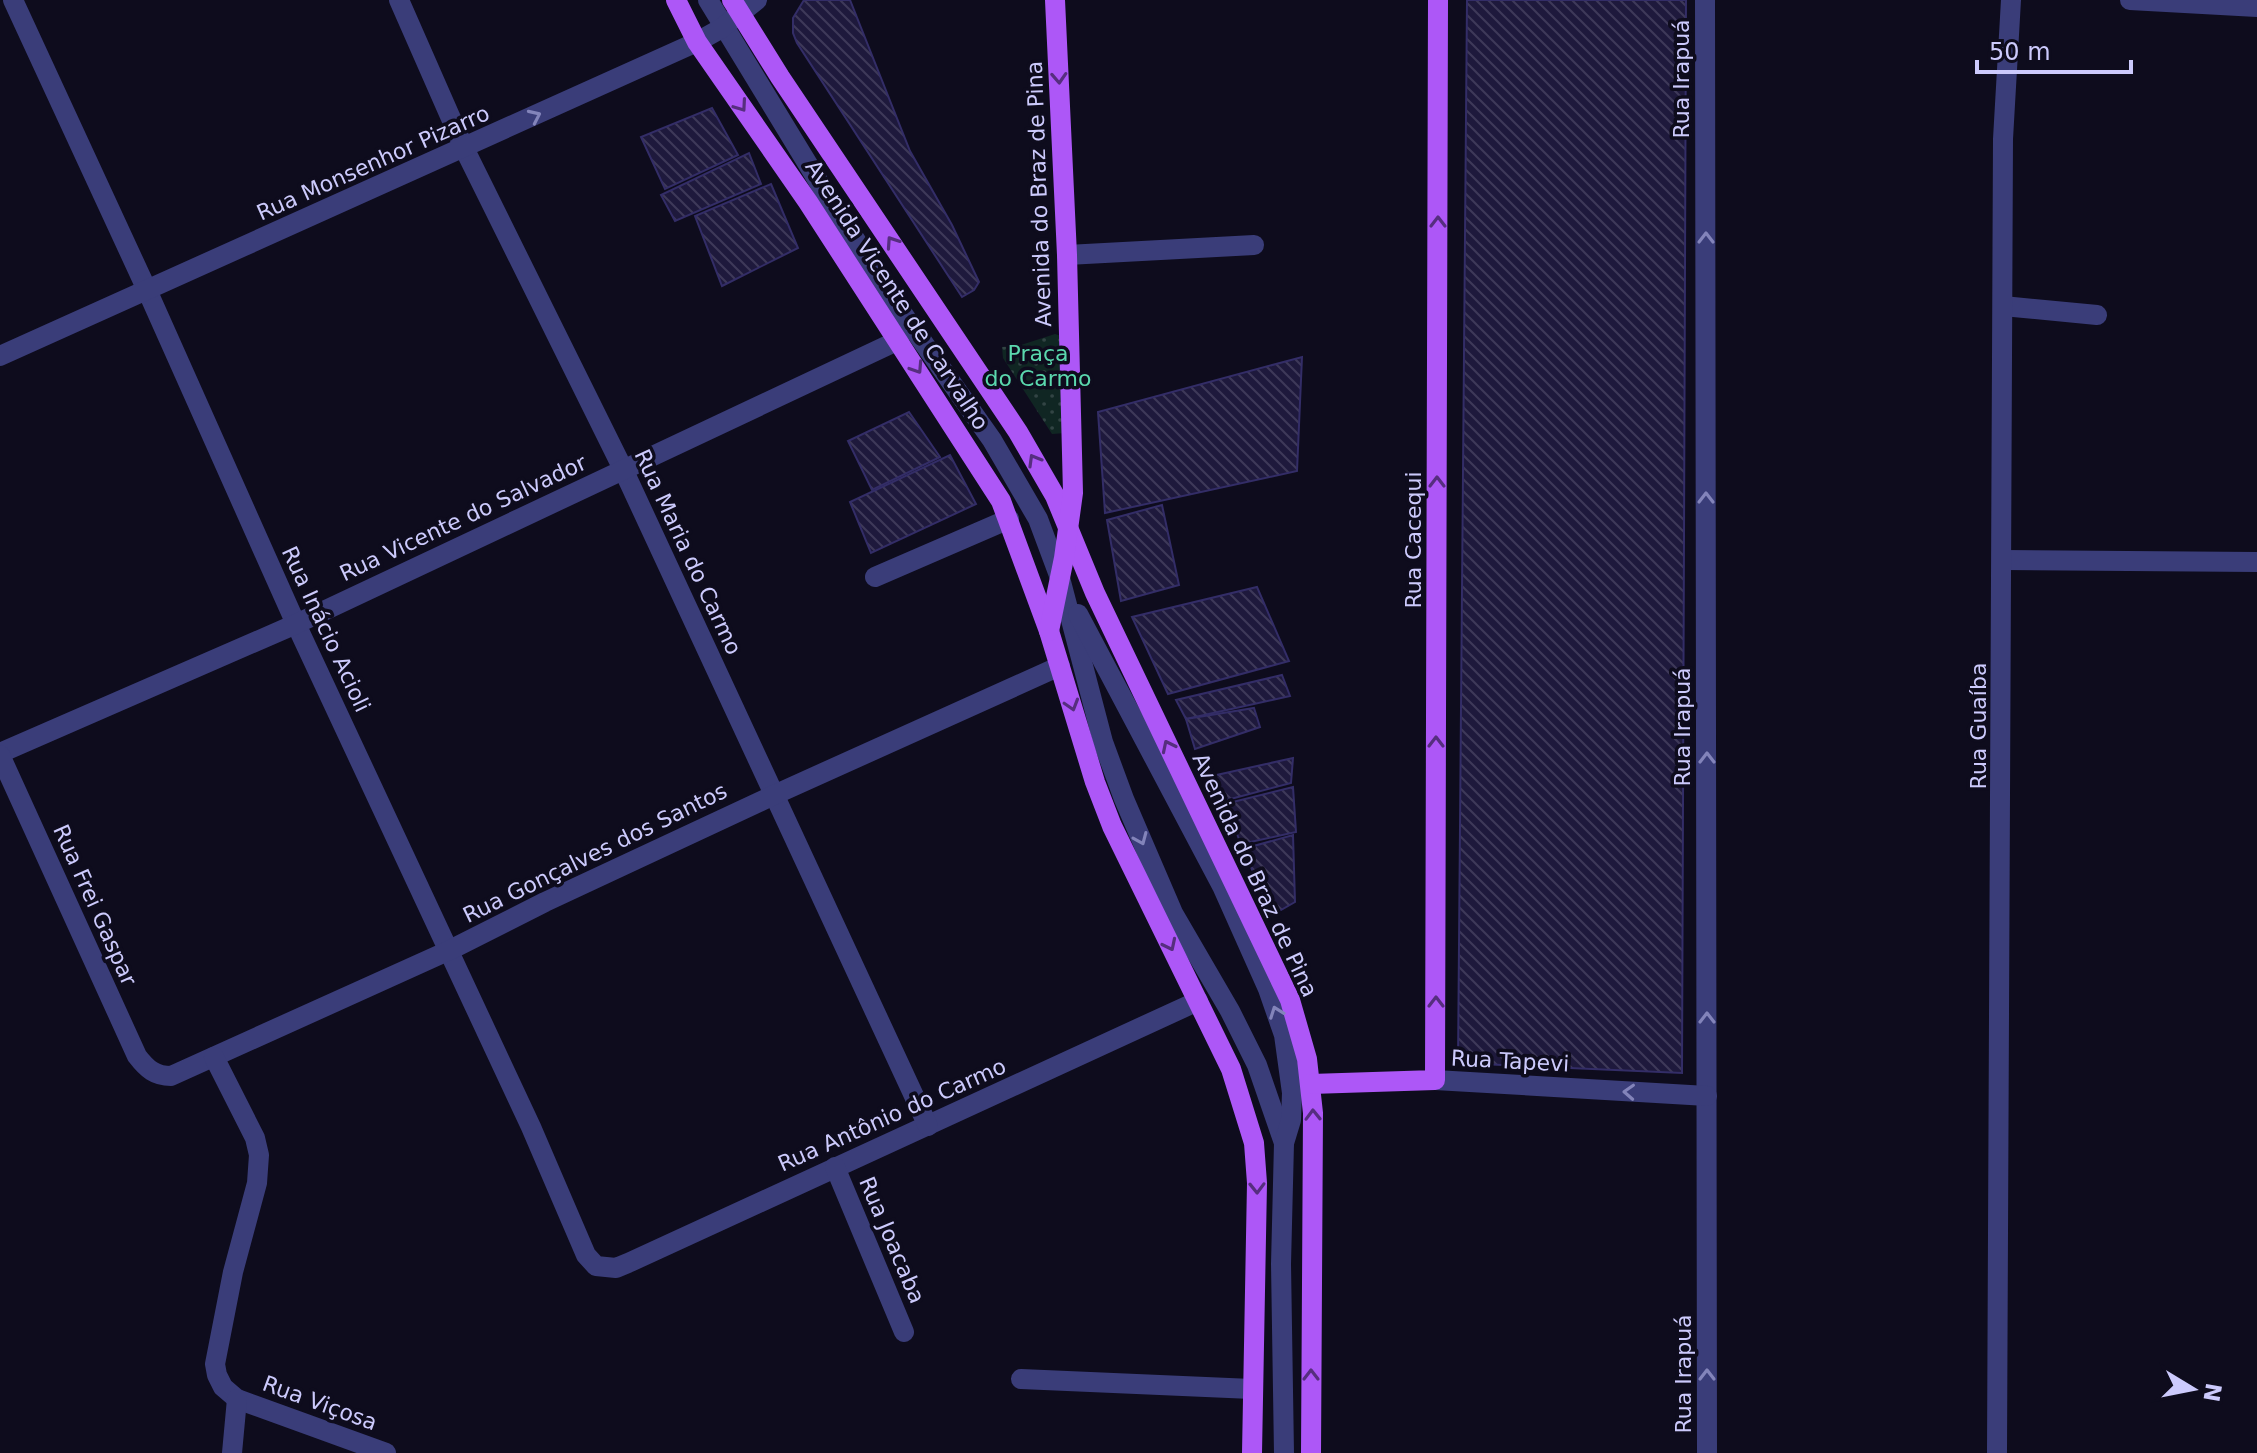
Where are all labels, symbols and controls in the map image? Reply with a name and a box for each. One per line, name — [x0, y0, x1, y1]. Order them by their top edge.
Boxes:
street label: Rua Irapuá — [1669, 19, 1694, 139]
scale bar — [1977, 24, 2131, 74]
text: 50 m — [1989, 38, 2051, 66]
street label: Avenida do Braz de Pina — [1022, 61, 1056, 327]
one-way arrow — [1050, 72, 1067, 85]
one-way arrow — [731, 98, 746, 112]
street label: Rua Monsenhor Pizarro — [253, 100, 493, 226]
one-way arrow — [527, 110, 542, 126]
street label: Avenida Vicente de Carvalho — [800, 155, 994, 435]
one-way arrow — [1429, 215, 1447, 228]
one-way arrow — [1697, 231, 1715, 244]
one-way arrow — [886, 237, 901, 251]
park label: Praça do Carmo — [985, 341, 1091, 391]
one-way arrow — [908, 360, 923, 374]
street label: Rua Maria do Carmo — [629, 445, 747, 659]
street label: Rua Vicente do Salvador — [336, 449, 591, 586]
one-way arrow — [1028, 454, 1044, 469]
street label: Rua Cacequi — [1401, 471, 1426, 609]
one-way arrow — [1428, 475, 1446, 488]
one-way arrow — [1697, 491, 1715, 504]
street label: Rua Inácio Acioli — [277, 542, 375, 716]
street label: Rua Guaíba — [1966, 663, 1991, 789]
street label: Rua Irapuá — [1670, 667, 1695, 787]
one-way arrow — [1063, 698, 1079, 712]
one-way arrow — [1427, 735, 1445, 748]
one-way arrow — [1162, 739, 1178, 754]
street label: Avenida do Braz de Pina — [1187, 749, 1323, 1001]
one-way arrow — [1698, 751, 1715, 764]
street label: Rua Gonçalves dos Santos — [459, 778, 731, 928]
street label: Rua Frei Gaspar — [48, 821, 142, 990]
one-way arrow — [1132, 831, 1148, 845]
one-way arrow — [1161, 937, 1176, 952]
one-way arrow — [1427, 995, 1445, 1008]
one-way arrow — [1269, 1006, 1286, 1020]
one-way arrow — [1698, 1011, 1716, 1024]
street label: Rua Tapevi — [1450, 1045, 1570, 1077]
street label: Rua Antônio do Carmo — [774, 1053, 1010, 1177]
one-way arrow — [1622, 1083, 1635, 1100]
one-way arrow — [1304, 1108, 1321, 1121]
street label: Rua Joacaba — [854, 1173, 930, 1307]
one-way arrow — [1248, 1182, 1266, 1195]
street label: Rua Irapuá — [1671, 1314, 1696, 1434]
north arrow — [2153, 1349, 2233, 1429]
one-way arrow — [1302, 1368, 1320, 1381]
one-way arrow — [1699, 1368, 1716, 1381]
street label: Rua Viçosa — [259, 1371, 381, 1435]
text: N — [2198, 1381, 2226, 1404]

